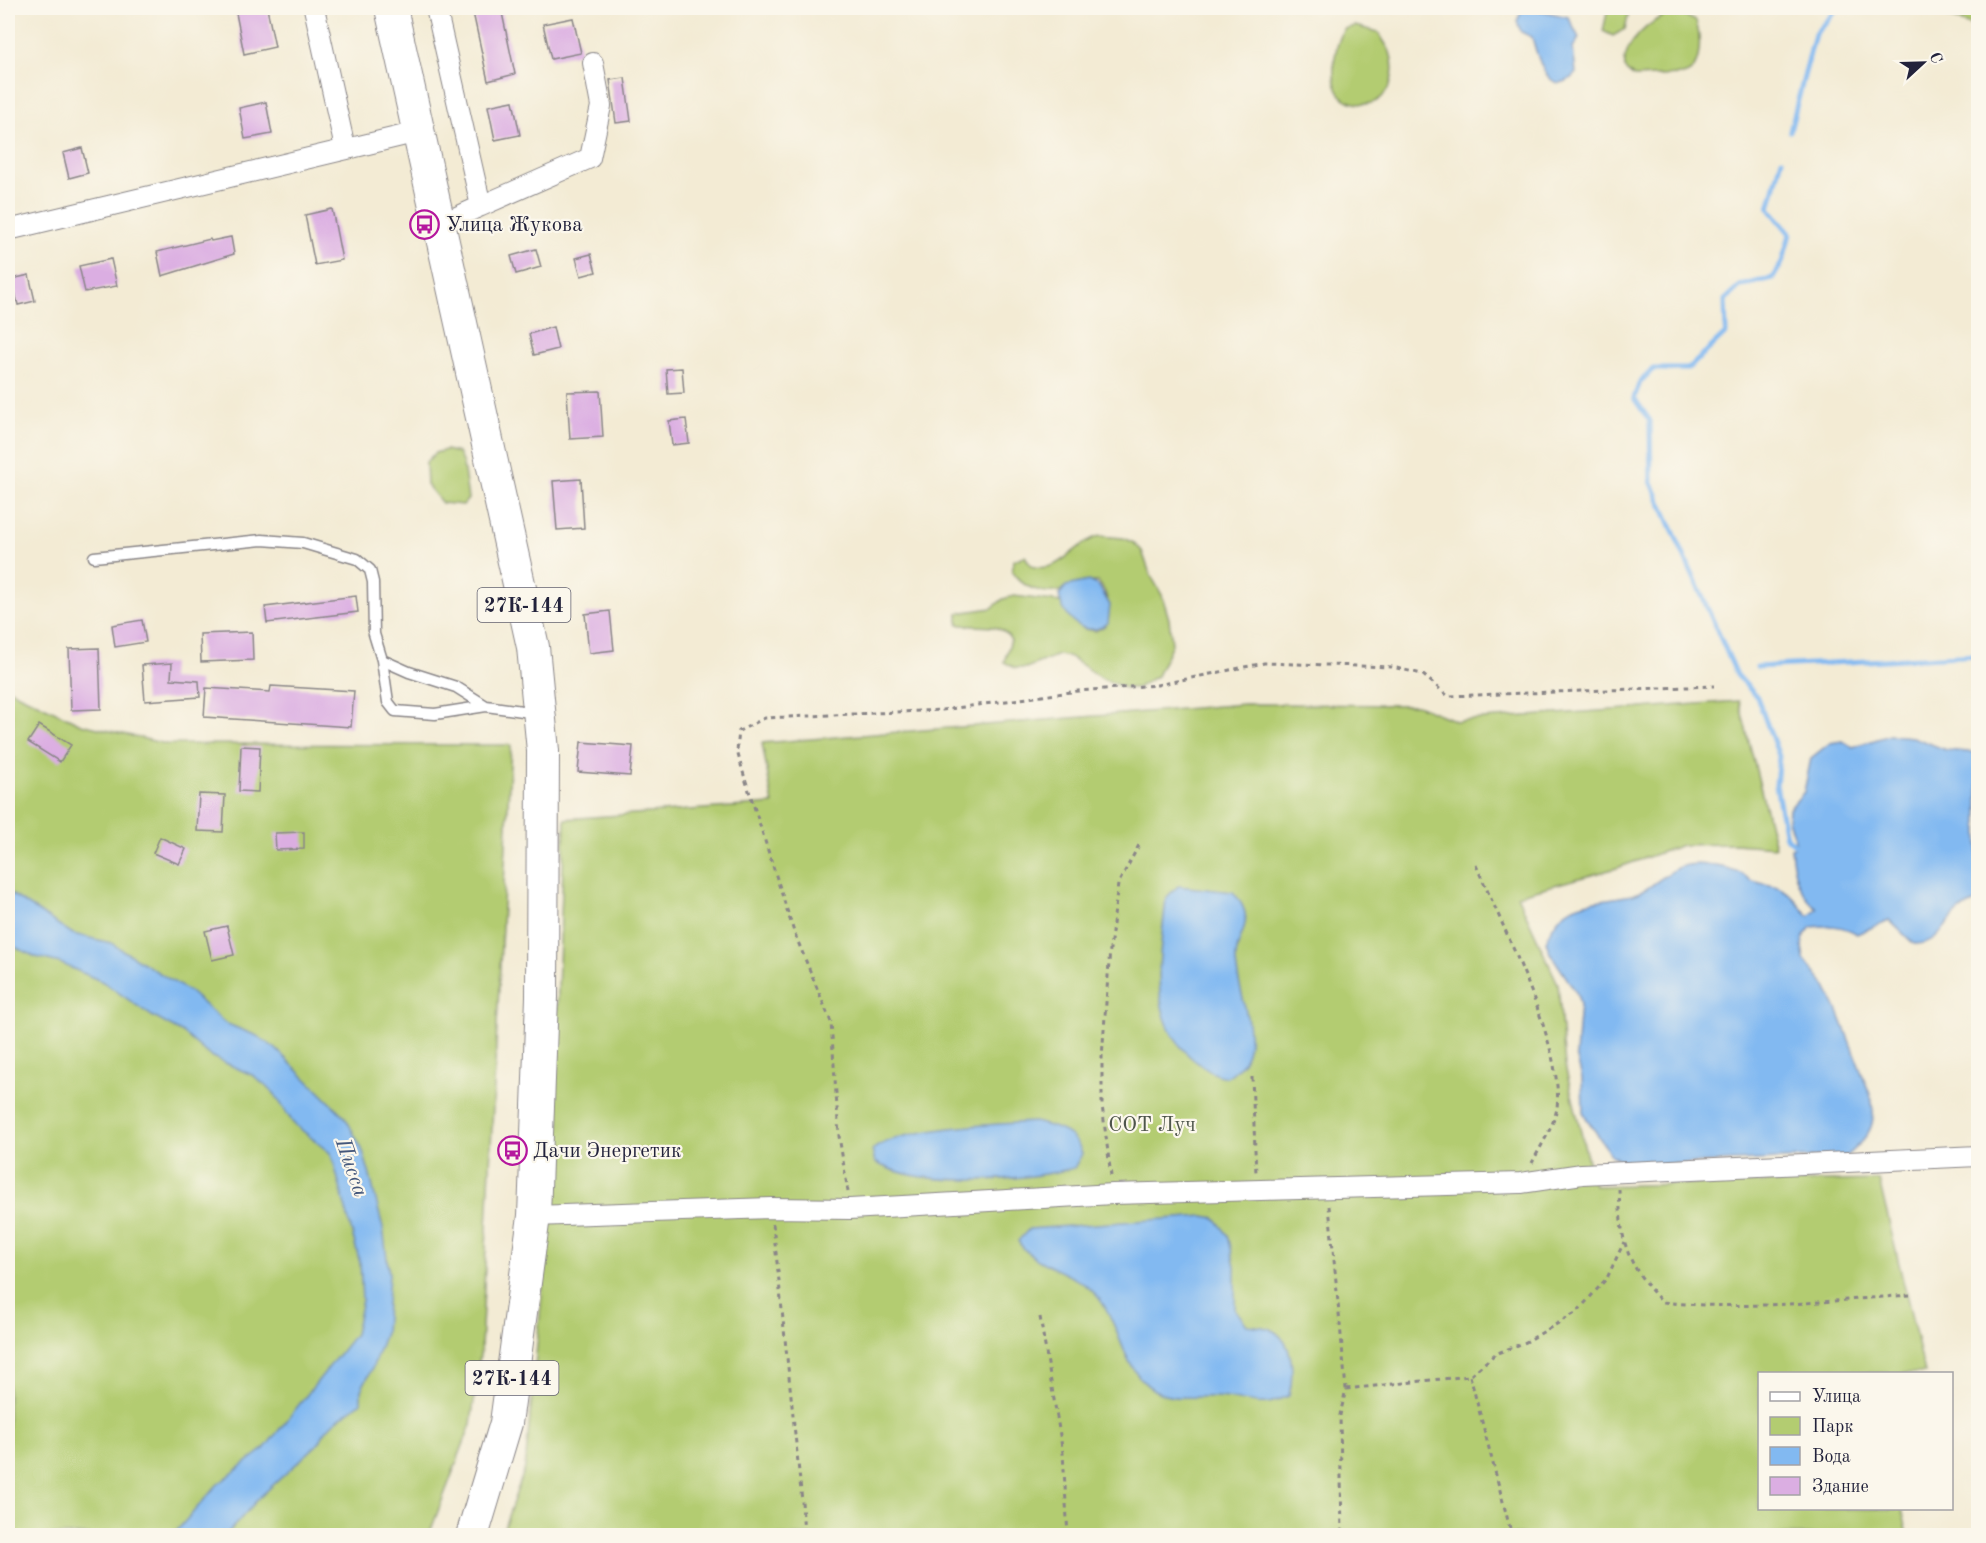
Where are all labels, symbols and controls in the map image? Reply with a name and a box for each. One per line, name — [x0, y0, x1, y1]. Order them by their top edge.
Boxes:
north arrow — [1893, 33, 1953, 93]
text: С — [1926, 50, 1944, 66]
bus stop icon: Улица Жукова — [409, 208, 441, 240]
place label: Улица Жукова — [446, 215, 583, 236]
road number: 27К-144 — [478, 588, 570, 622]
park label: СОТ Луч — [1108, 1115, 1196, 1136]
bus stop icon: Дачи Энергетик — [496, 1134, 528, 1166]
water label: Писса — [331, 1135, 371, 1200]
place label: Дачи Энергетик — [533, 1141, 682, 1162]
road number: 27К-144 — [466, 1361, 558, 1395]
legend — [1758, 1372, 1953, 1510]
text: Улица — [1812, 1388, 1861, 1406]
text: Парк — [1812, 1418, 1853, 1436]
text: Вода — [1812, 1448, 1851, 1466]
text: Здание — [1812, 1478, 1869, 1496]

